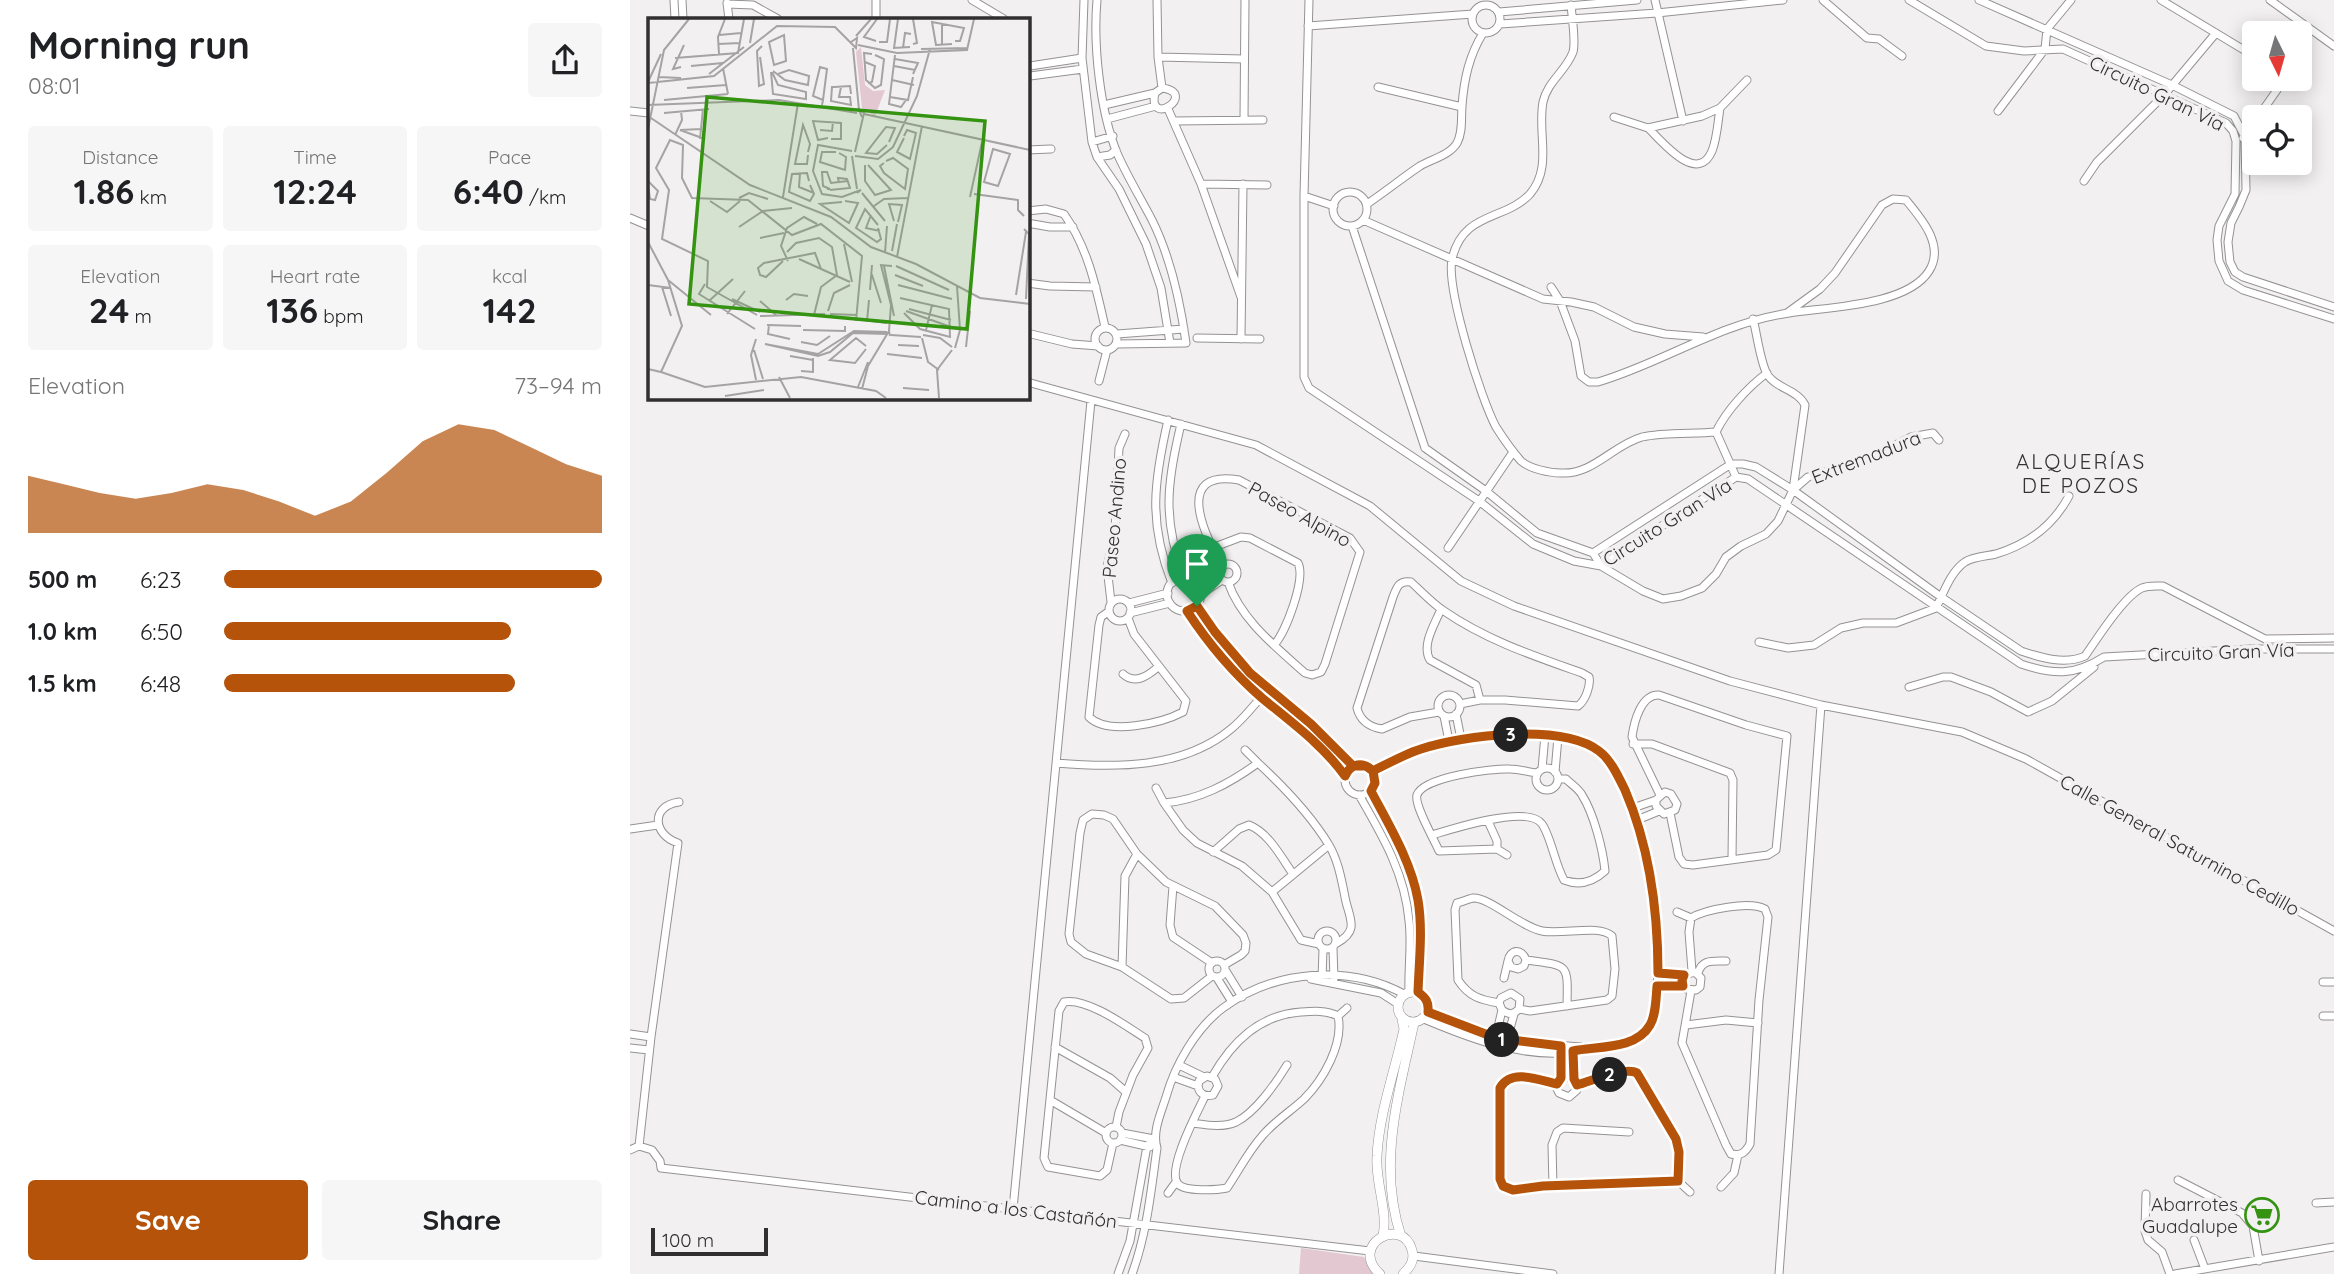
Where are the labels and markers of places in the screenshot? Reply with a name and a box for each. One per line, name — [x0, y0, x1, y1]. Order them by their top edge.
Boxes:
pin — [1167, 534, 1227, 606]
pin: 3 — [1494, 718, 1528, 752]
pin: 1 — [1484, 1023, 1520, 1058]
pin: 2 — [1592, 1058, 1628, 1092]
place label: Abarrotes Guadalupe — [2142, 1192, 2238, 1238]
supermarket icon: Abarrotes Guadalupe — [2243, 1196, 2281, 1234]

